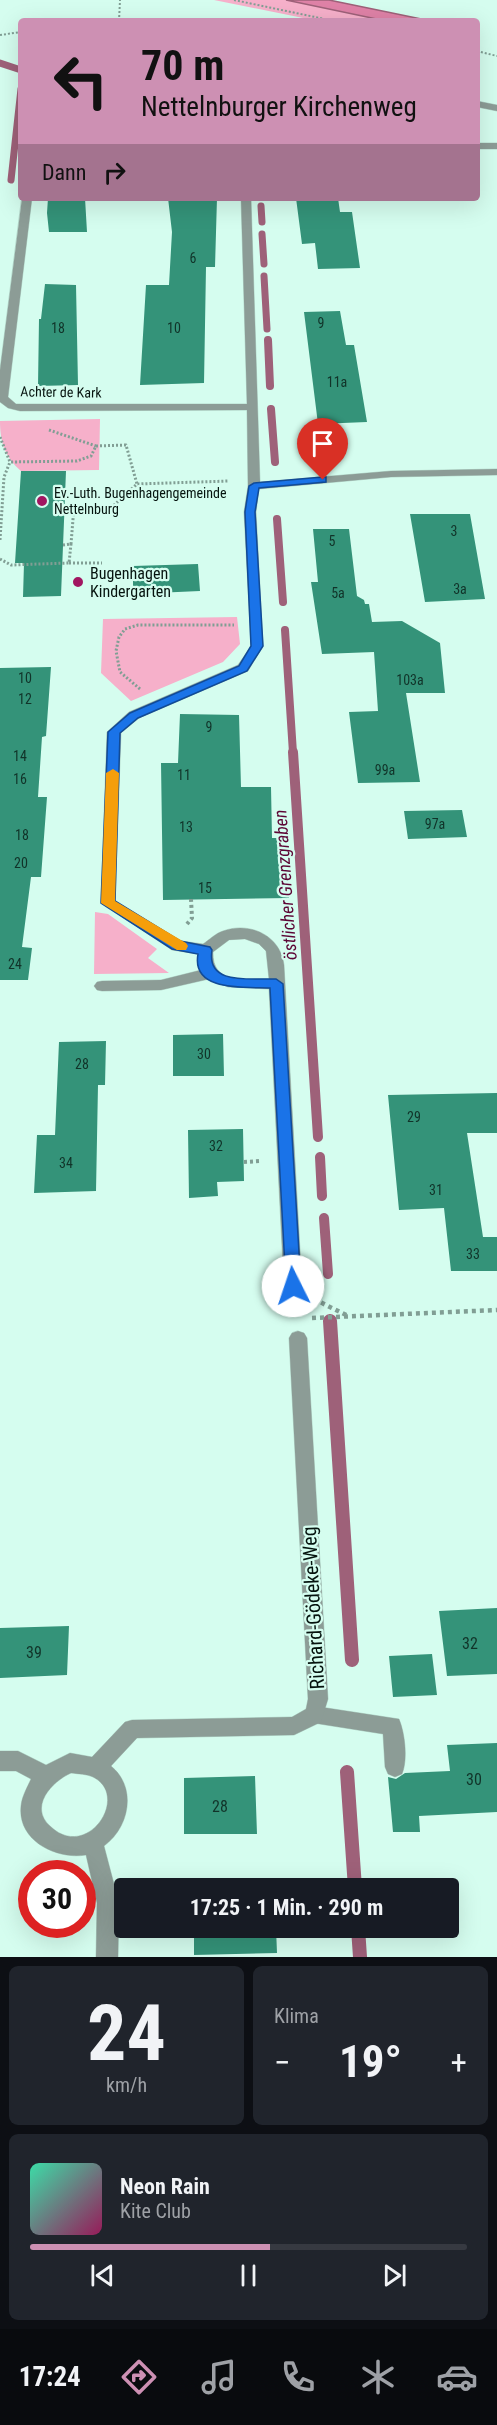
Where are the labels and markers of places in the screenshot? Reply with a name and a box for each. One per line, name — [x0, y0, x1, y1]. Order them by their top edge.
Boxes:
pin — [297, 418, 348, 480]
place label: Ev.-Luth. Bugenhagengemeinde Nettelnburg — [54, 485, 227, 517]
marker: Ev.-Luth. Bugenhagengemeinde Nettelnburg — [35, 494, 49, 508]
place label: Bugenhagen Kindergarten — [90, 564, 171, 601]
marker: Bugenhagen Kindergarten — [71, 575, 85, 589]

